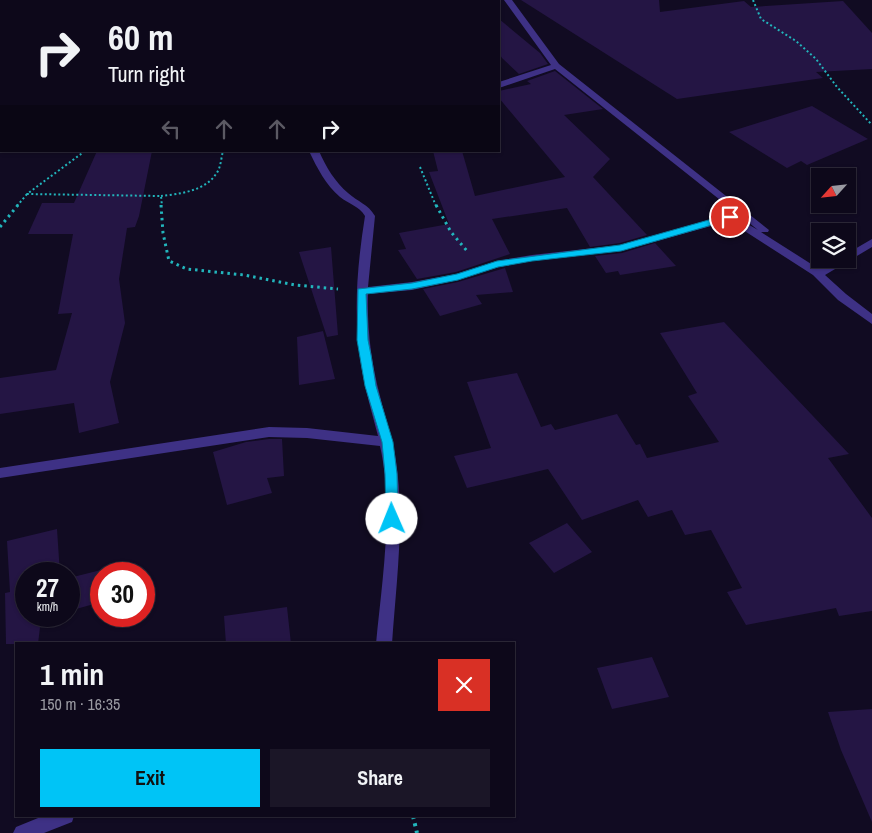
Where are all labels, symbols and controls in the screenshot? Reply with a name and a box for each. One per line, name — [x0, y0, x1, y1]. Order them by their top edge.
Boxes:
text: 60 m — [108, 14, 173, 61]
icon: right — [25, 20, 90, 85]
text: Turn right — [108, 59, 185, 89]
icon: left — [157, 115, 185, 143]
icon: ahead — [210, 115, 238, 143]
icon: ahead — [263, 115, 291, 143]
icon: right — [316, 115, 344, 143]
north arrow — [811, 168, 856, 212]
map controls — [811, 168, 856, 268]
pin — [709, 196, 751, 238]
icon: arrive — [716, 203, 744, 231]
button: layers — [811, 223, 856, 268]
position arrow — [365, 492, 417, 544]
speed limit sign: 30 — [90, 562, 155, 627]
text: 27 — [36, 571, 59, 605]
text: km/h — [37, 599, 58, 615]
text: 1 min — [40, 654, 104, 694]
button: close — [438, 659, 490, 711]
text: 150 m · 16:35 — [40, 693, 120, 715]
button: Exit — [40, 749, 260, 807]
button: Share — [270, 749, 490, 807]

